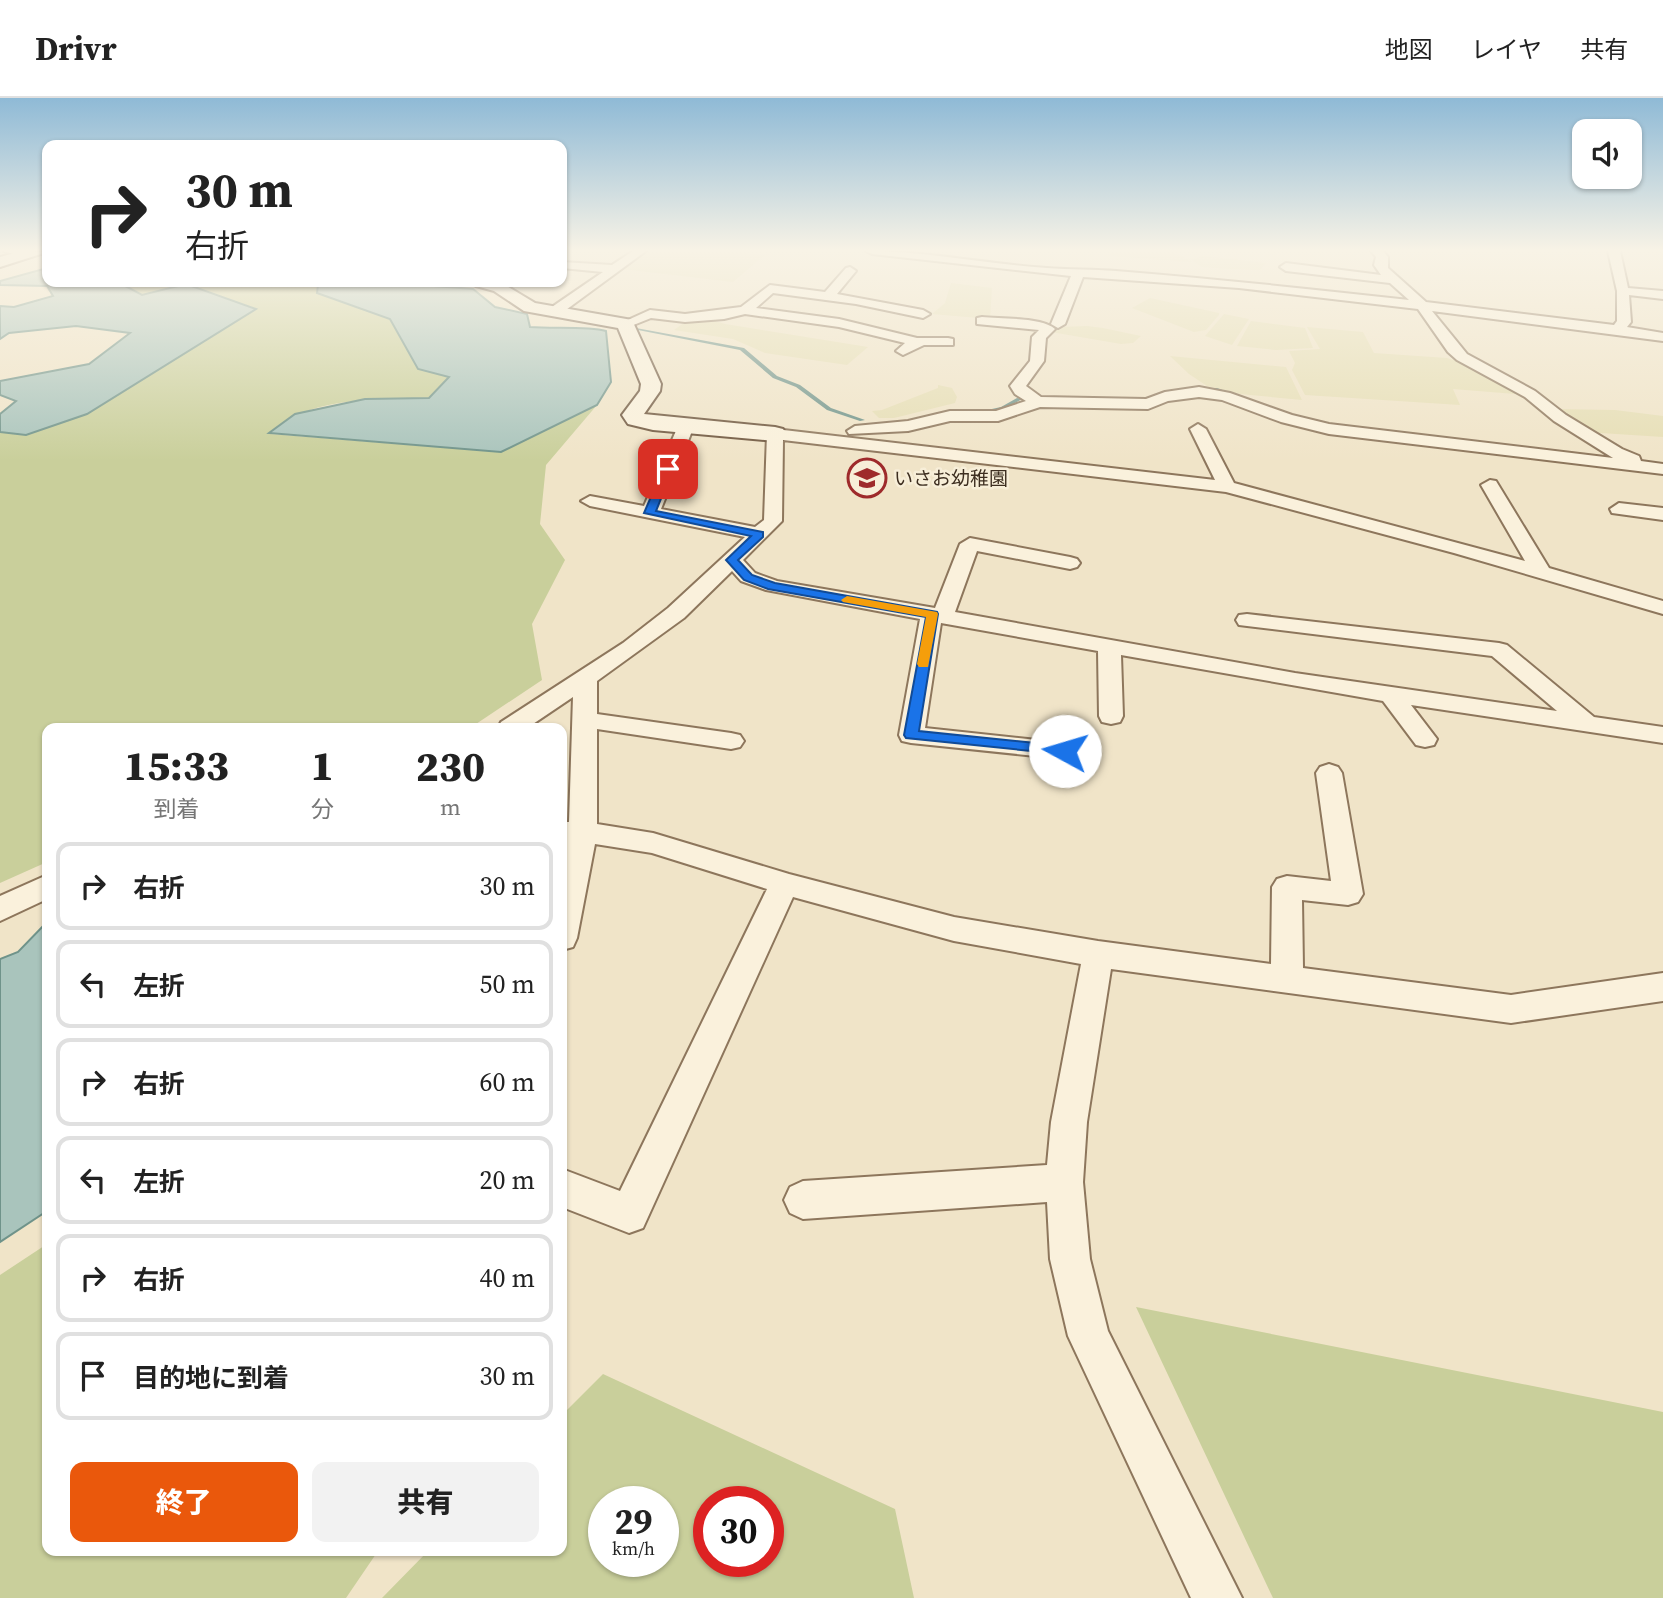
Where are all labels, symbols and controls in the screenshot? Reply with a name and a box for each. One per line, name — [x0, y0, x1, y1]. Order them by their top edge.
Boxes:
text: Drivr — [35, 26, 117, 71]
text: 地図 — [1385, 33, 1433, 66]
text: レイヤ — [1471, 33, 1542, 66]
text: 共有 — [1580, 33, 1628, 66]
map controls — [1572, 119, 1642, 189]
button: sound — [1572, 119, 1642, 189]
text: 30 m — [185, 156, 293, 223]
icon: right — [70, 168, 161, 259]
text: 右折 — [185, 224, 249, 268]
pin — [638, 439, 698, 499]
icon: arrive — [649, 450, 687, 488]
school or university icon: いさお幼稚園 — [846, 457, 888, 499]
place label: いさお幼稚園 — [894, 465, 1008, 491]
position arrow — [1028, 714, 1102, 788]
text: 15:33 — [124, 736, 229, 794]
text: 1 — [311, 736, 334, 794]
text: 230 — [416, 737, 485, 795]
text: m — [440, 791, 461, 823]
text: 到着 — [153, 793, 199, 825]
text: 分 — [311, 793, 334, 825]
icon: right — [74, 867, 112, 905]
text: 30 m — [480, 868, 535, 904]
text: 右折 — [133, 870, 185, 906]
icon: left — [74, 965, 112, 1003]
text: 50 m — [480, 966, 535, 1002]
text: 左折 — [133, 968, 185, 1004]
icon: right — [74, 1063, 112, 1101]
text: 60 m — [480, 1064, 535, 1100]
text: 右折 — [133, 1066, 185, 1102]
icon: left — [74, 1161, 112, 1199]
text: 20 m — [480, 1162, 535, 1198]
text: 左折 — [133, 1164, 185, 1200]
icon: right — [74, 1259, 112, 1297]
text: 40 m — [480, 1260, 535, 1296]
text: 右折 — [133, 1262, 185, 1298]
icon: arrive — [74, 1357, 112, 1395]
text: 30 m — [480, 1358, 535, 1394]
text: 目的地に到着 — [133, 1360, 289, 1396]
button: 終了 — [70, 1462, 298, 1542]
button: 共有 — [312, 1462, 539, 1542]
speed limit sign: 30 — [693, 1486, 784, 1577]
text: 29 — [615, 1498, 652, 1546]
text: km/h — [612, 1536, 655, 1561]

